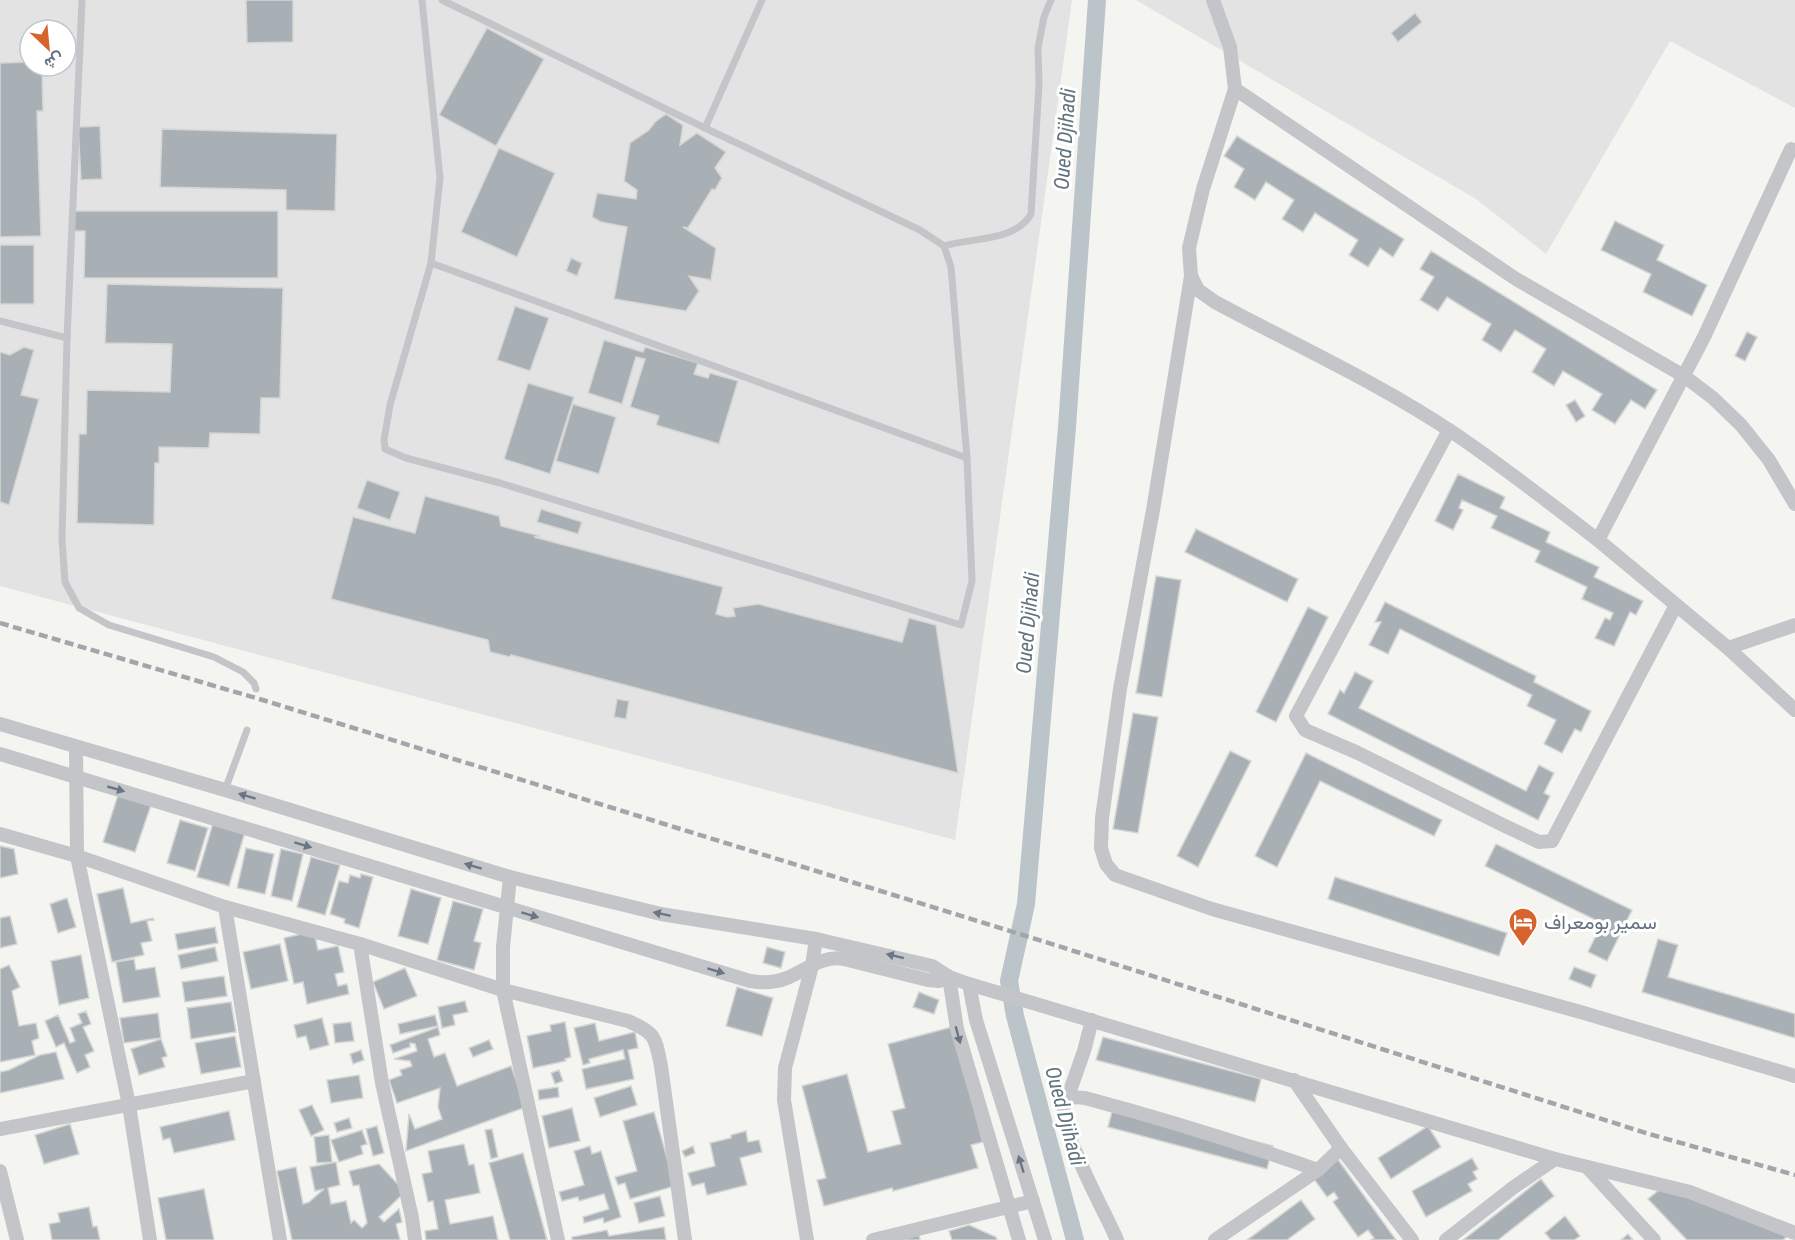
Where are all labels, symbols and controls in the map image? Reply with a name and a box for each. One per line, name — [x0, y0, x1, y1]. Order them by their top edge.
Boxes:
north arrow — [18, 18, 78, 78]
text: ش — [42, 48, 67, 74]
water label: Oued Djihadi — [1049, 87, 1081, 191]
water label: Oued Djihadi — [1012, 571, 1044, 675]
one-way arrow — [107, 785, 125, 794]
one-way arrow — [238, 791, 256, 800]
one-way arrow — [294, 841, 312, 850]
one-way arrow — [464, 860, 482, 870]
hotel icon: سمير بومعراف — [1507, 906, 1539, 948]
one-way arrow — [652, 909, 671, 918]
place label: سمير بومعراف — [1544, 910, 1657, 935]
one-way arrow — [521, 911, 539, 920]
one-way arrow — [886, 951, 904, 961]
one-way arrow — [707, 967, 725, 976]
one-way arrow — [954, 1026, 964, 1044]
water label: Oued Djihadi — [1040, 1064, 1090, 1169]
one-way arrow — [1016, 1155, 1025, 1173]

